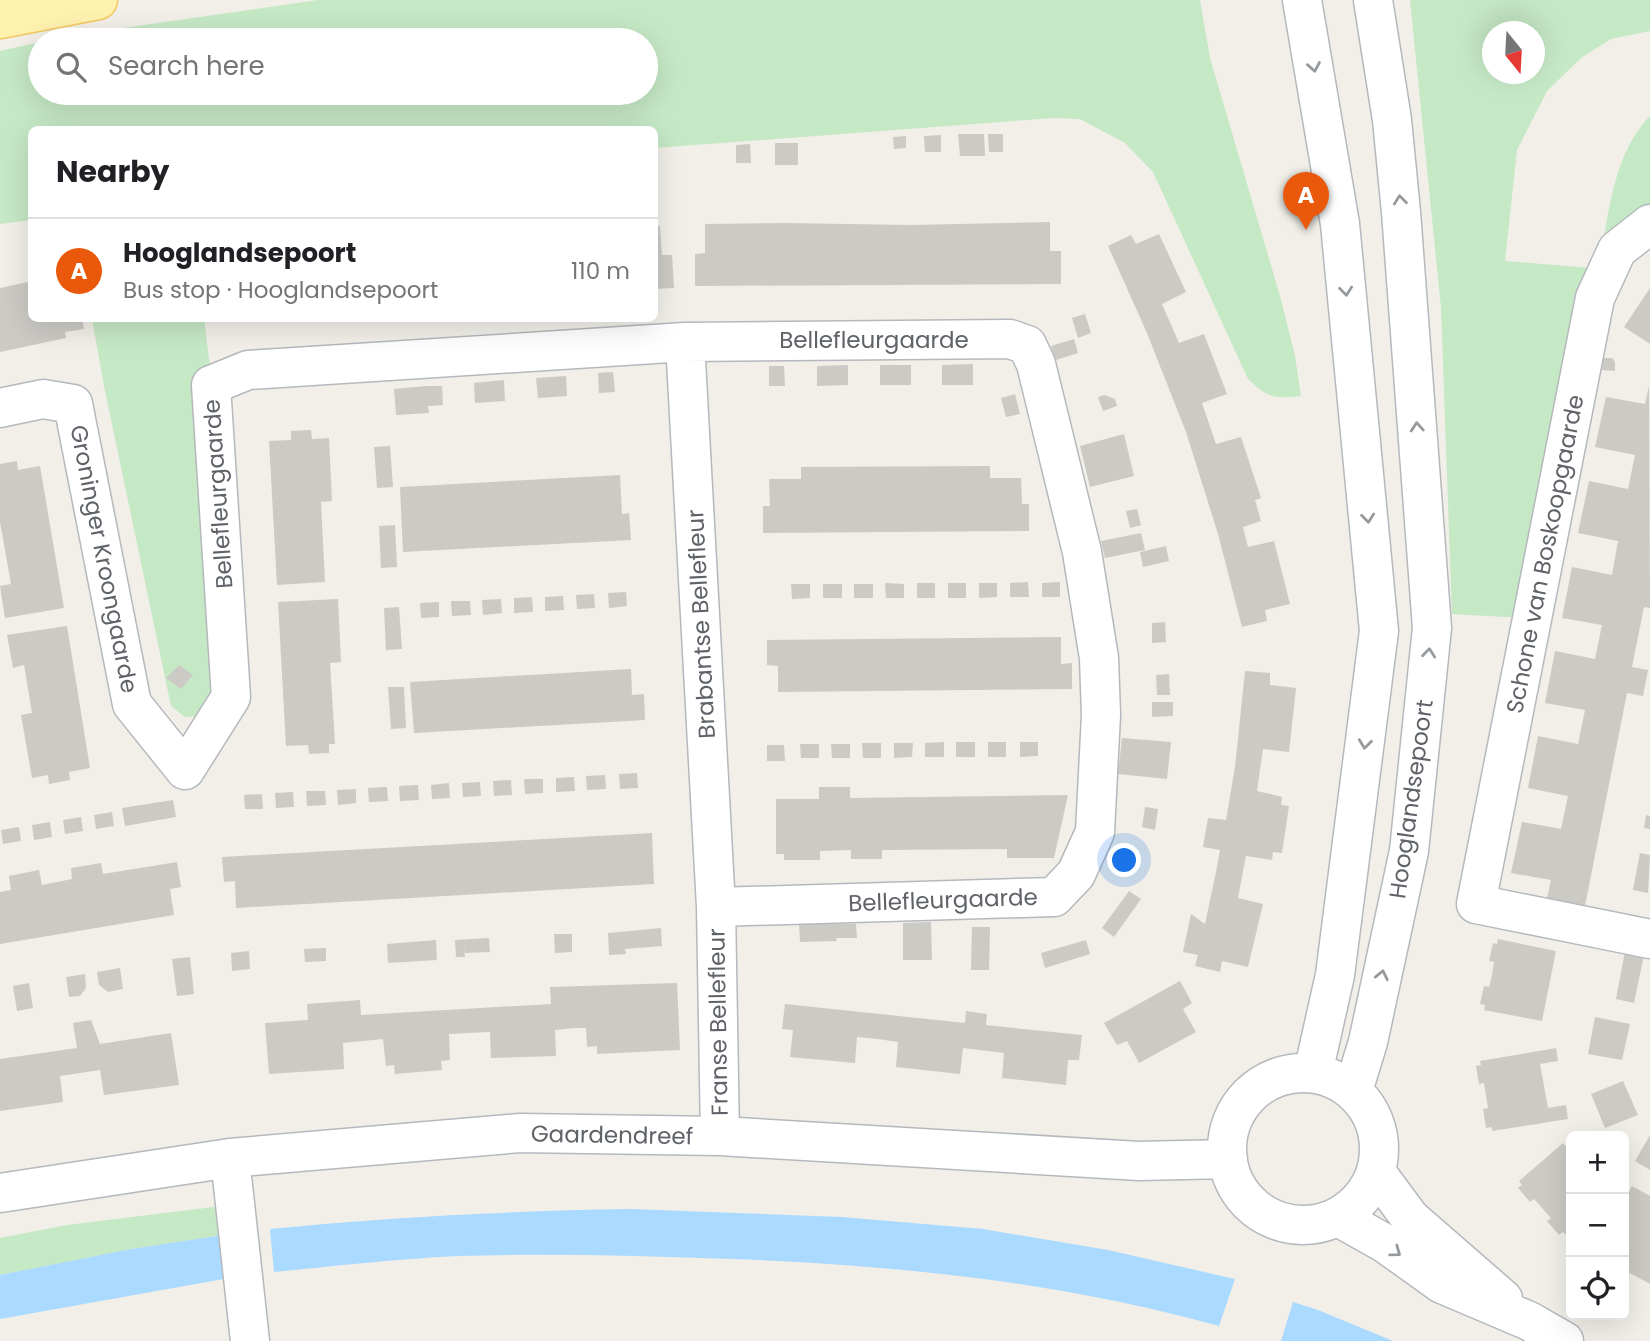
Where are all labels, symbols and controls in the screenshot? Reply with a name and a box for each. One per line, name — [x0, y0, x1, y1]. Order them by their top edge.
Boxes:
north arrow — [1482, 21, 1545, 84]
search box — [28, 28, 658, 105]
icon: search — [52, 48, 90, 86]
text: Search here — [108, 48, 265, 84]
one-way arrow — [1306, 61, 1321, 73]
text: Nearby — [56, 150, 170, 193]
pin: A — [1283, 172, 1329, 230]
one-way arrow — [1393, 194, 1408, 205]
text: Hooglandsepoort — [123, 235, 356, 271]
text: A — [71, 255, 87, 287]
text: 110 m — [571, 255, 630, 287]
text: Bus stop · Hooglandsepoort — [123, 274, 438, 306]
one-way arrow — [1338, 286, 1353, 297]
street label: Bellefleurgaarde — [779, 324, 969, 356]
street label: Schone van Boskoopgaarde — [1498, 392, 1592, 716]
street label: Bellefleurgaarde — [195, 398, 241, 590]
one-way arrow — [1410, 421, 1425, 432]
street label: Groninger Kroongaarde — [62, 422, 146, 696]
street label: Brabantse Bellefleur — [679, 509, 723, 739]
one-way arrow — [1360, 513, 1375, 524]
one-way arrow — [1422, 648, 1437, 659]
street label: Hooglandsepoort — [1381, 697, 1441, 901]
one-way arrow — [1357, 738, 1372, 750]
your location — [1107, 843, 1141, 877]
street label: Bellefleurgaarde — [848, 881, 1038, 919]
street label: Franse Bellefleur — [700, 928, 736, 1116]
one-way arrow — [1374, 969, 1389, 981]
street label: Gaardendreef — [531, 1118, 693, 1152]
map controls — [1566, 1131, 1629, 1320]
button: + — [1566, 1131, 1629, 1194]
button: − — [1566, 1194, 1629, 1257]
one-way arrow — [1389, 1243, 1401, 1256]
button: locate — [1566, 1257, 1629, 1320]

